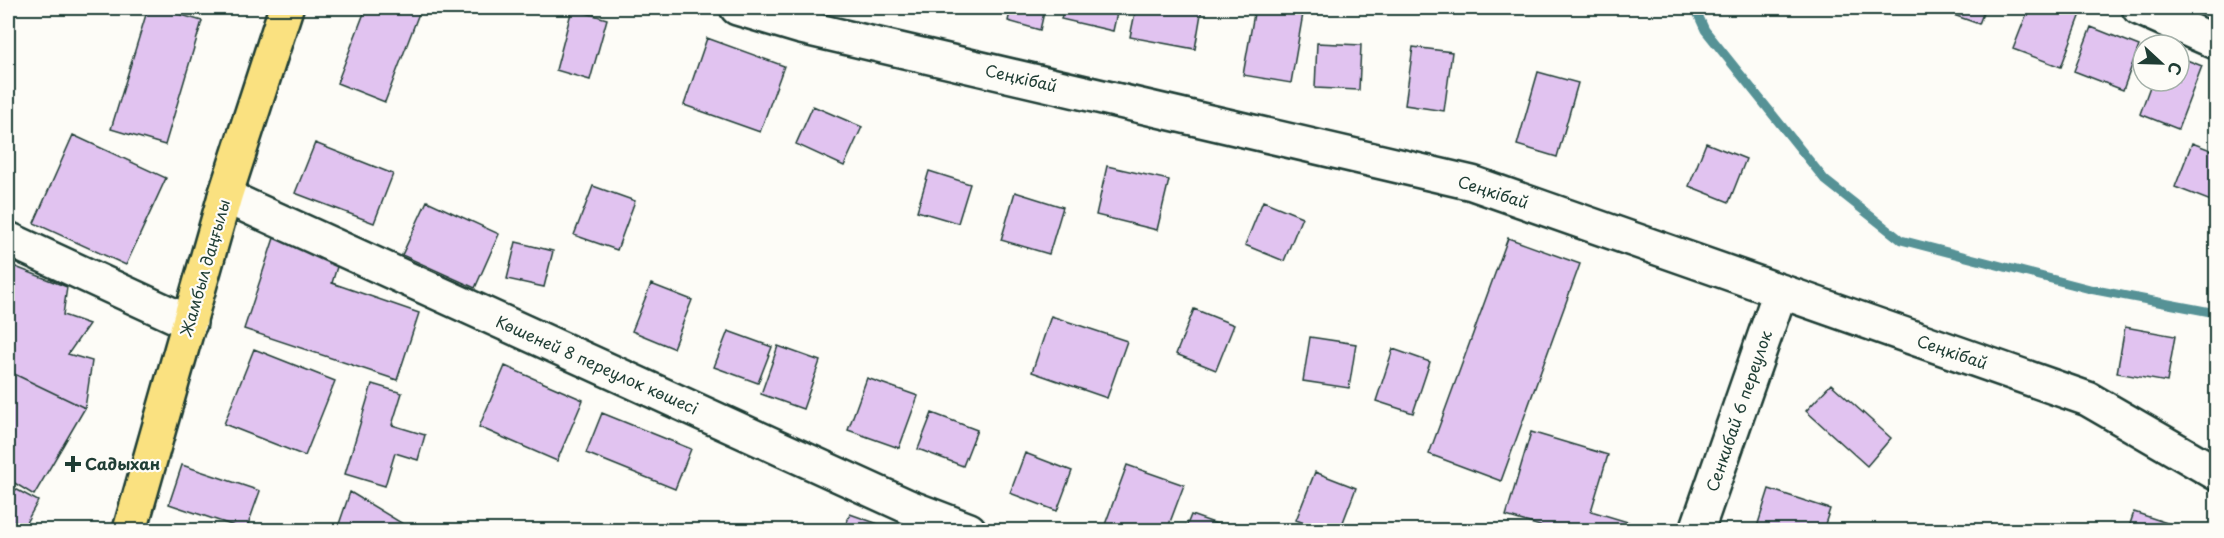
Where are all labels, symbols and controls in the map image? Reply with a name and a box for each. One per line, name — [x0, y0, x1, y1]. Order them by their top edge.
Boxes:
north arrow — [2131, 33, 2191, 93]
street label: Сеңкібай — [983, 57, 1060, 97]
text: С — [2162, 59, 2189, 79]
street label: Сеңкібай — [1455, 168, 1532, 214]
street label: Жамбыл даңғылы — [173, 196, 235, 339]
street label: Көшеней 8 переулок көшесі — [492, 309, 702, 420]
street label: Сенкибай 6 переулок — [1699, 326, 1777, 495]
street label: Сеңкібай — [1914, 328, 1991, 374]
place label: Садыхан — [85, 451, 160, 475]
marker: Садыхан — [66, 457, 80, 471]

